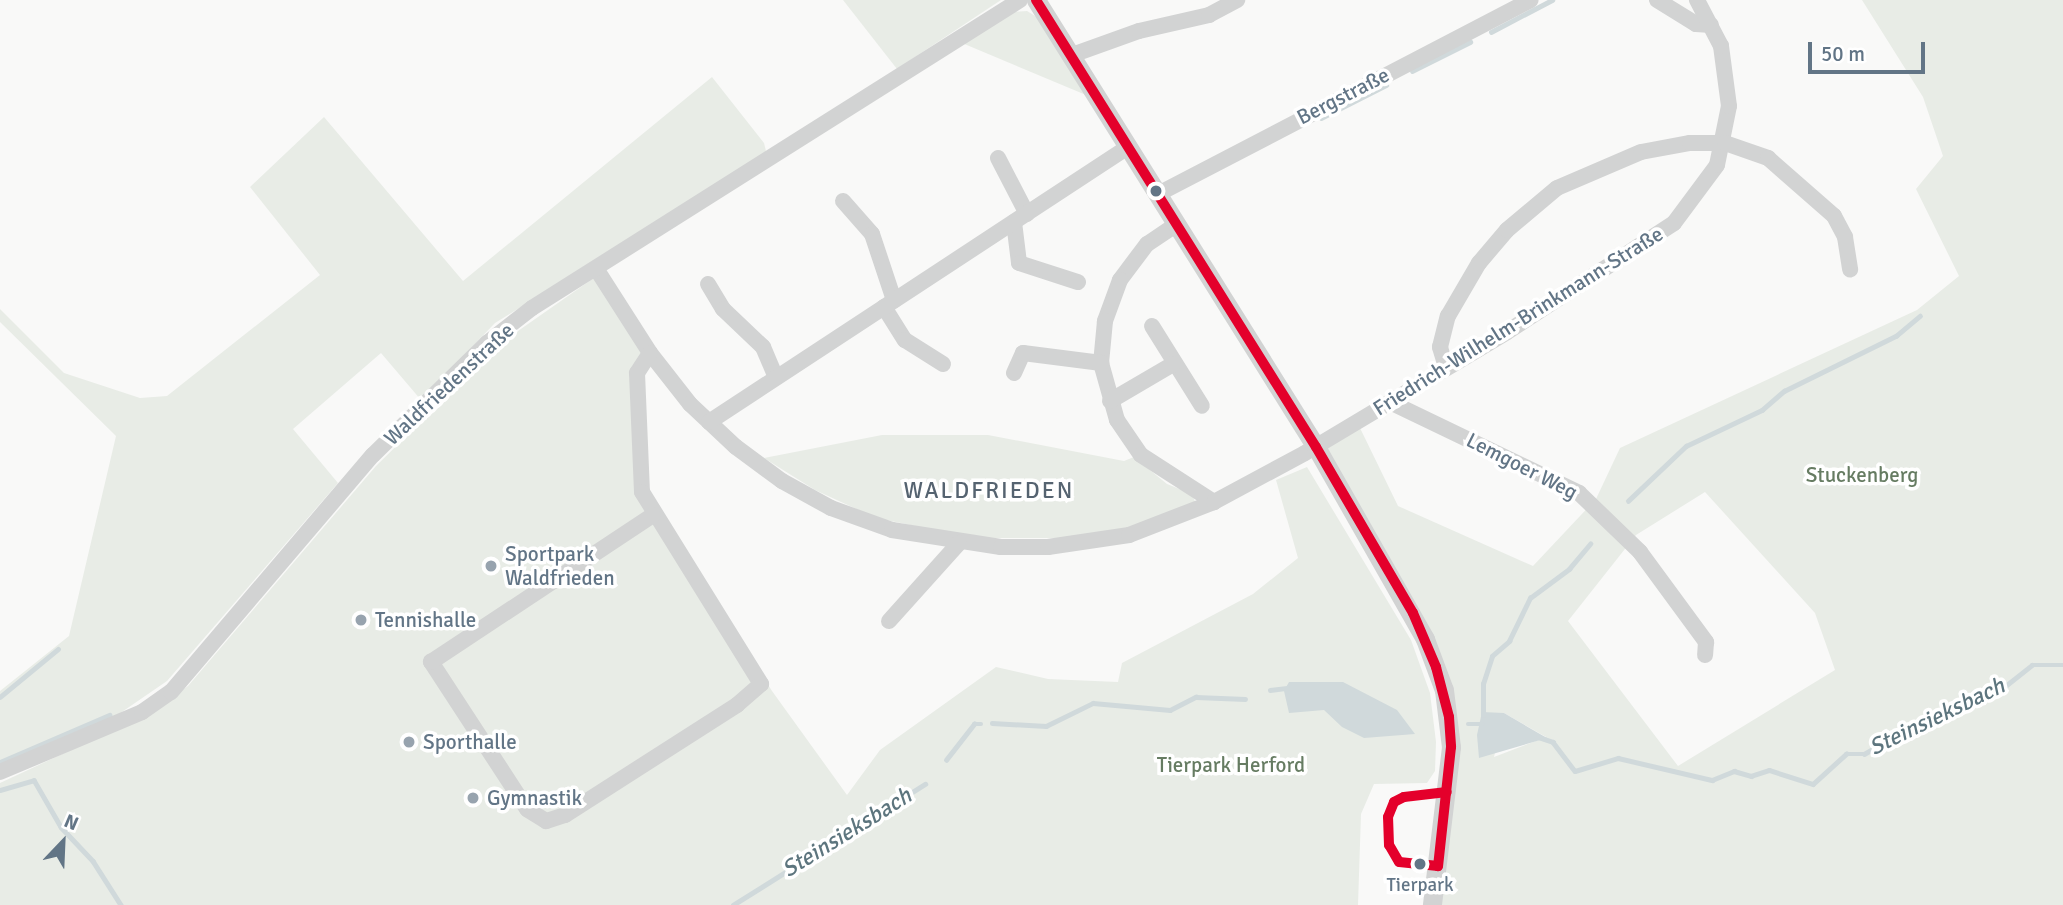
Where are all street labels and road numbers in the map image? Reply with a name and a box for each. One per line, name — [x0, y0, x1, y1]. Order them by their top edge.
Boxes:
street label: Bergstraße — [1293, 62, 1393, 130]
street label: Friedrich-Wilhelm-Brinkmann-Straße — [1368, 221, 1668, 421]
street label: Waldfriedenstraße — [379, 317, 519, 451]
street label: Lemgoer Weg — [1462, 427, 1582, 505]

